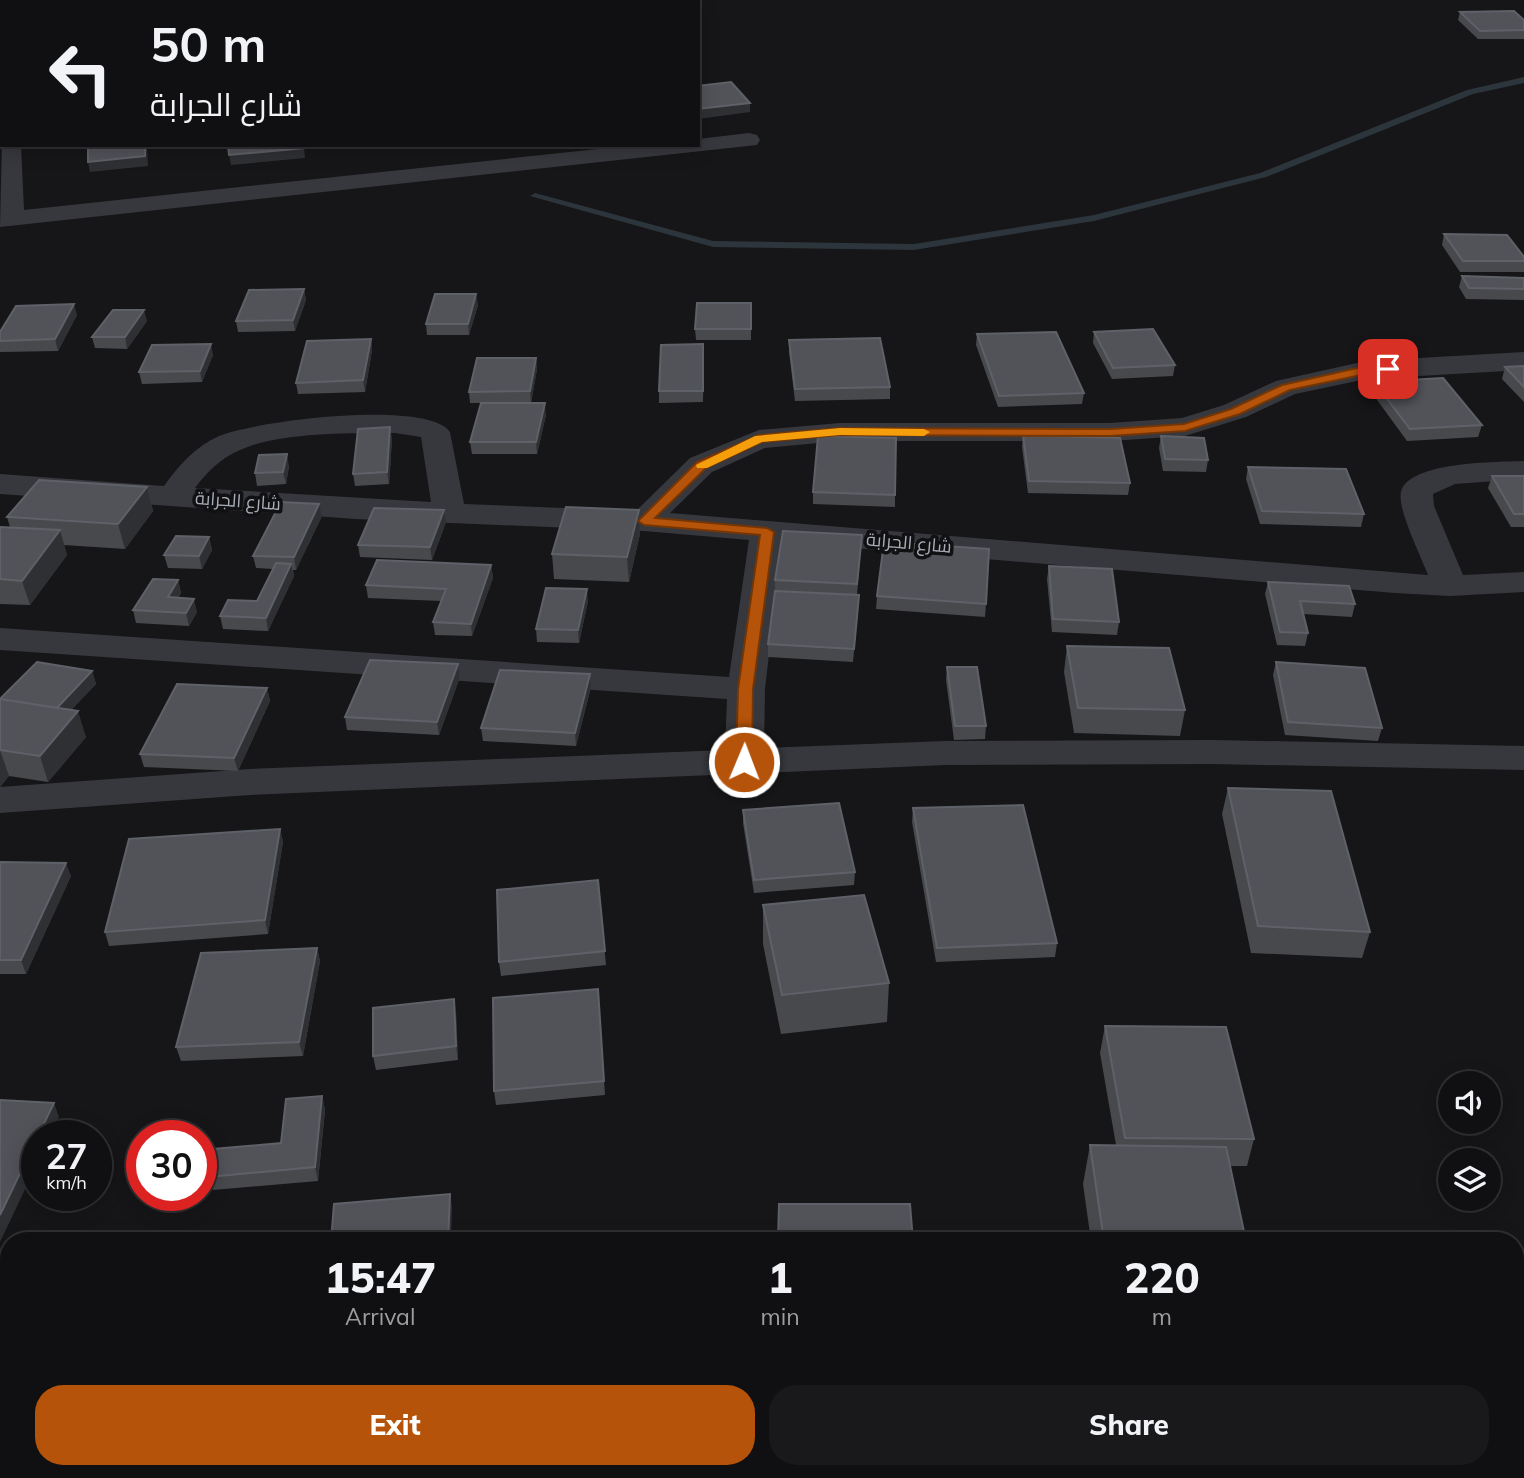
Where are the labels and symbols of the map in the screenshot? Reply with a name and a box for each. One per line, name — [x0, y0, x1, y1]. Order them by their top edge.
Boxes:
pin — [1358, 339, 1418, 399]
street label: شارع الجرابة — [194, 486, 282, 516]
street label: شارع الجرابة — [865, 527, 953, 559]
position arrow — [707, 725, 781, 799]
speed limit sign: 30 — [126, 1120, 217, 1211]

